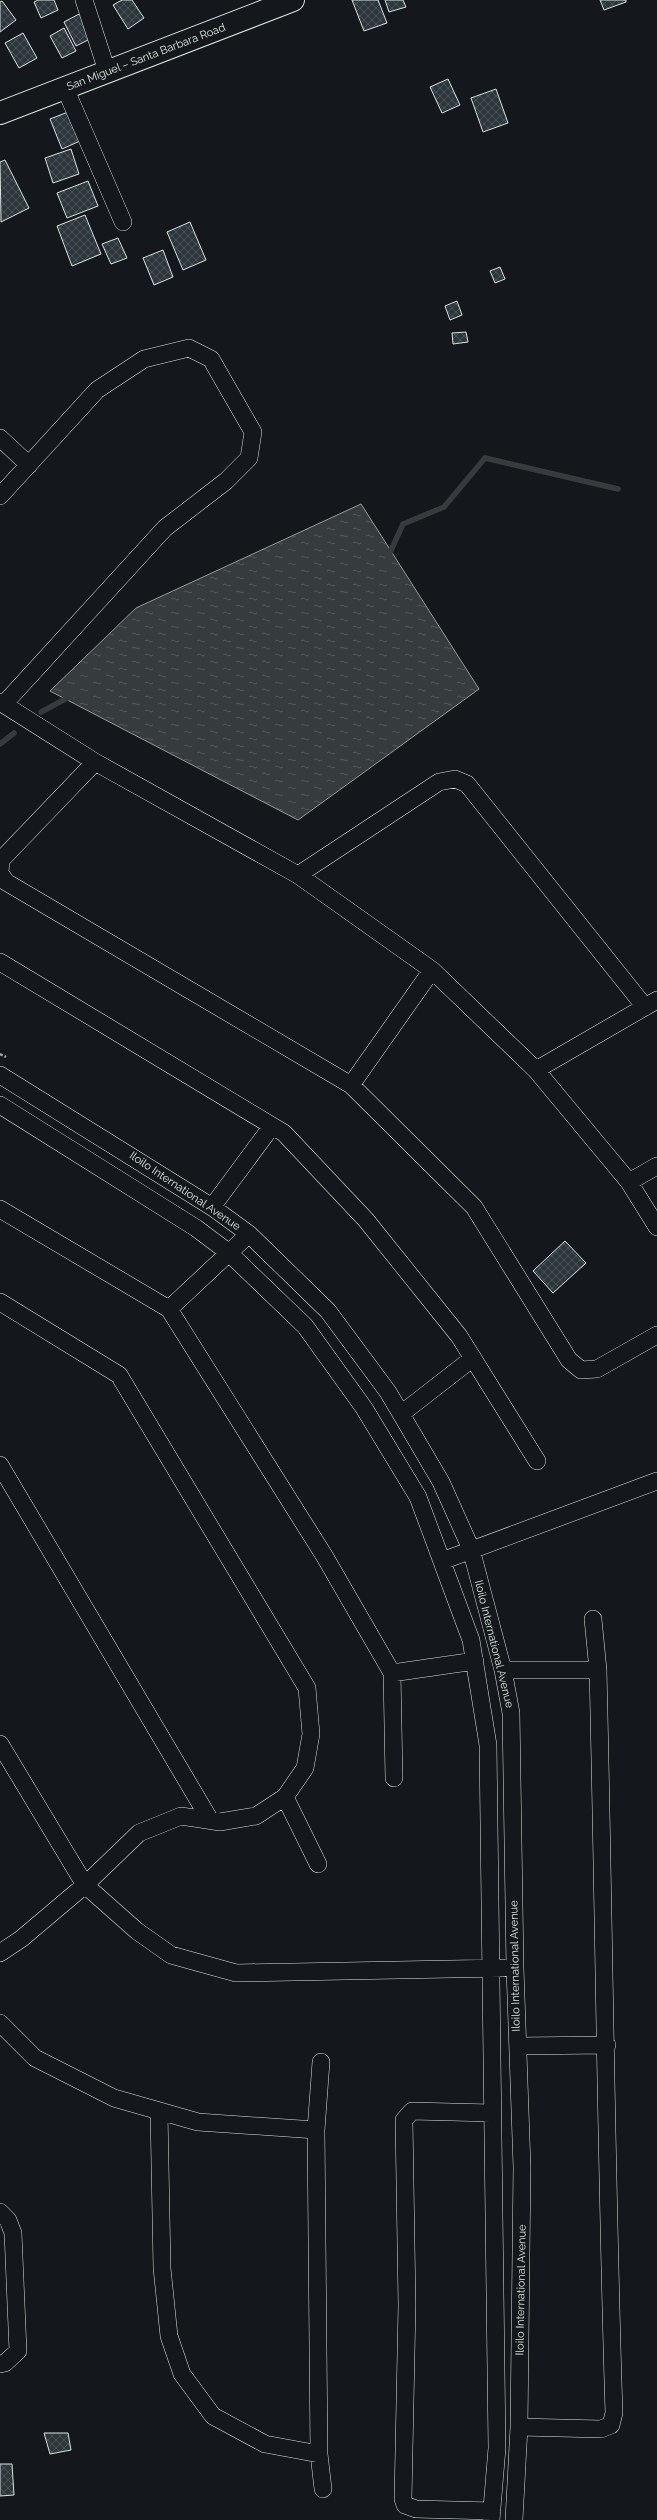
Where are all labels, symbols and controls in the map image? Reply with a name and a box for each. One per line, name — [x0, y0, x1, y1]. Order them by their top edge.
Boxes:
street label: San Miguel – Santa Barbara Road — [65, 21, 227, 93]
street label: Iloilo International Avenue — [127, 1149, 243, 1233]
street label: Iloilo International Avenue — [472, 1579, 516, 1710]
street label: Iloilo International Avenue — [507, 1900, 523, 2032]
street label: Iloilo International Avenue — [513, 2224, 529, 2356]

